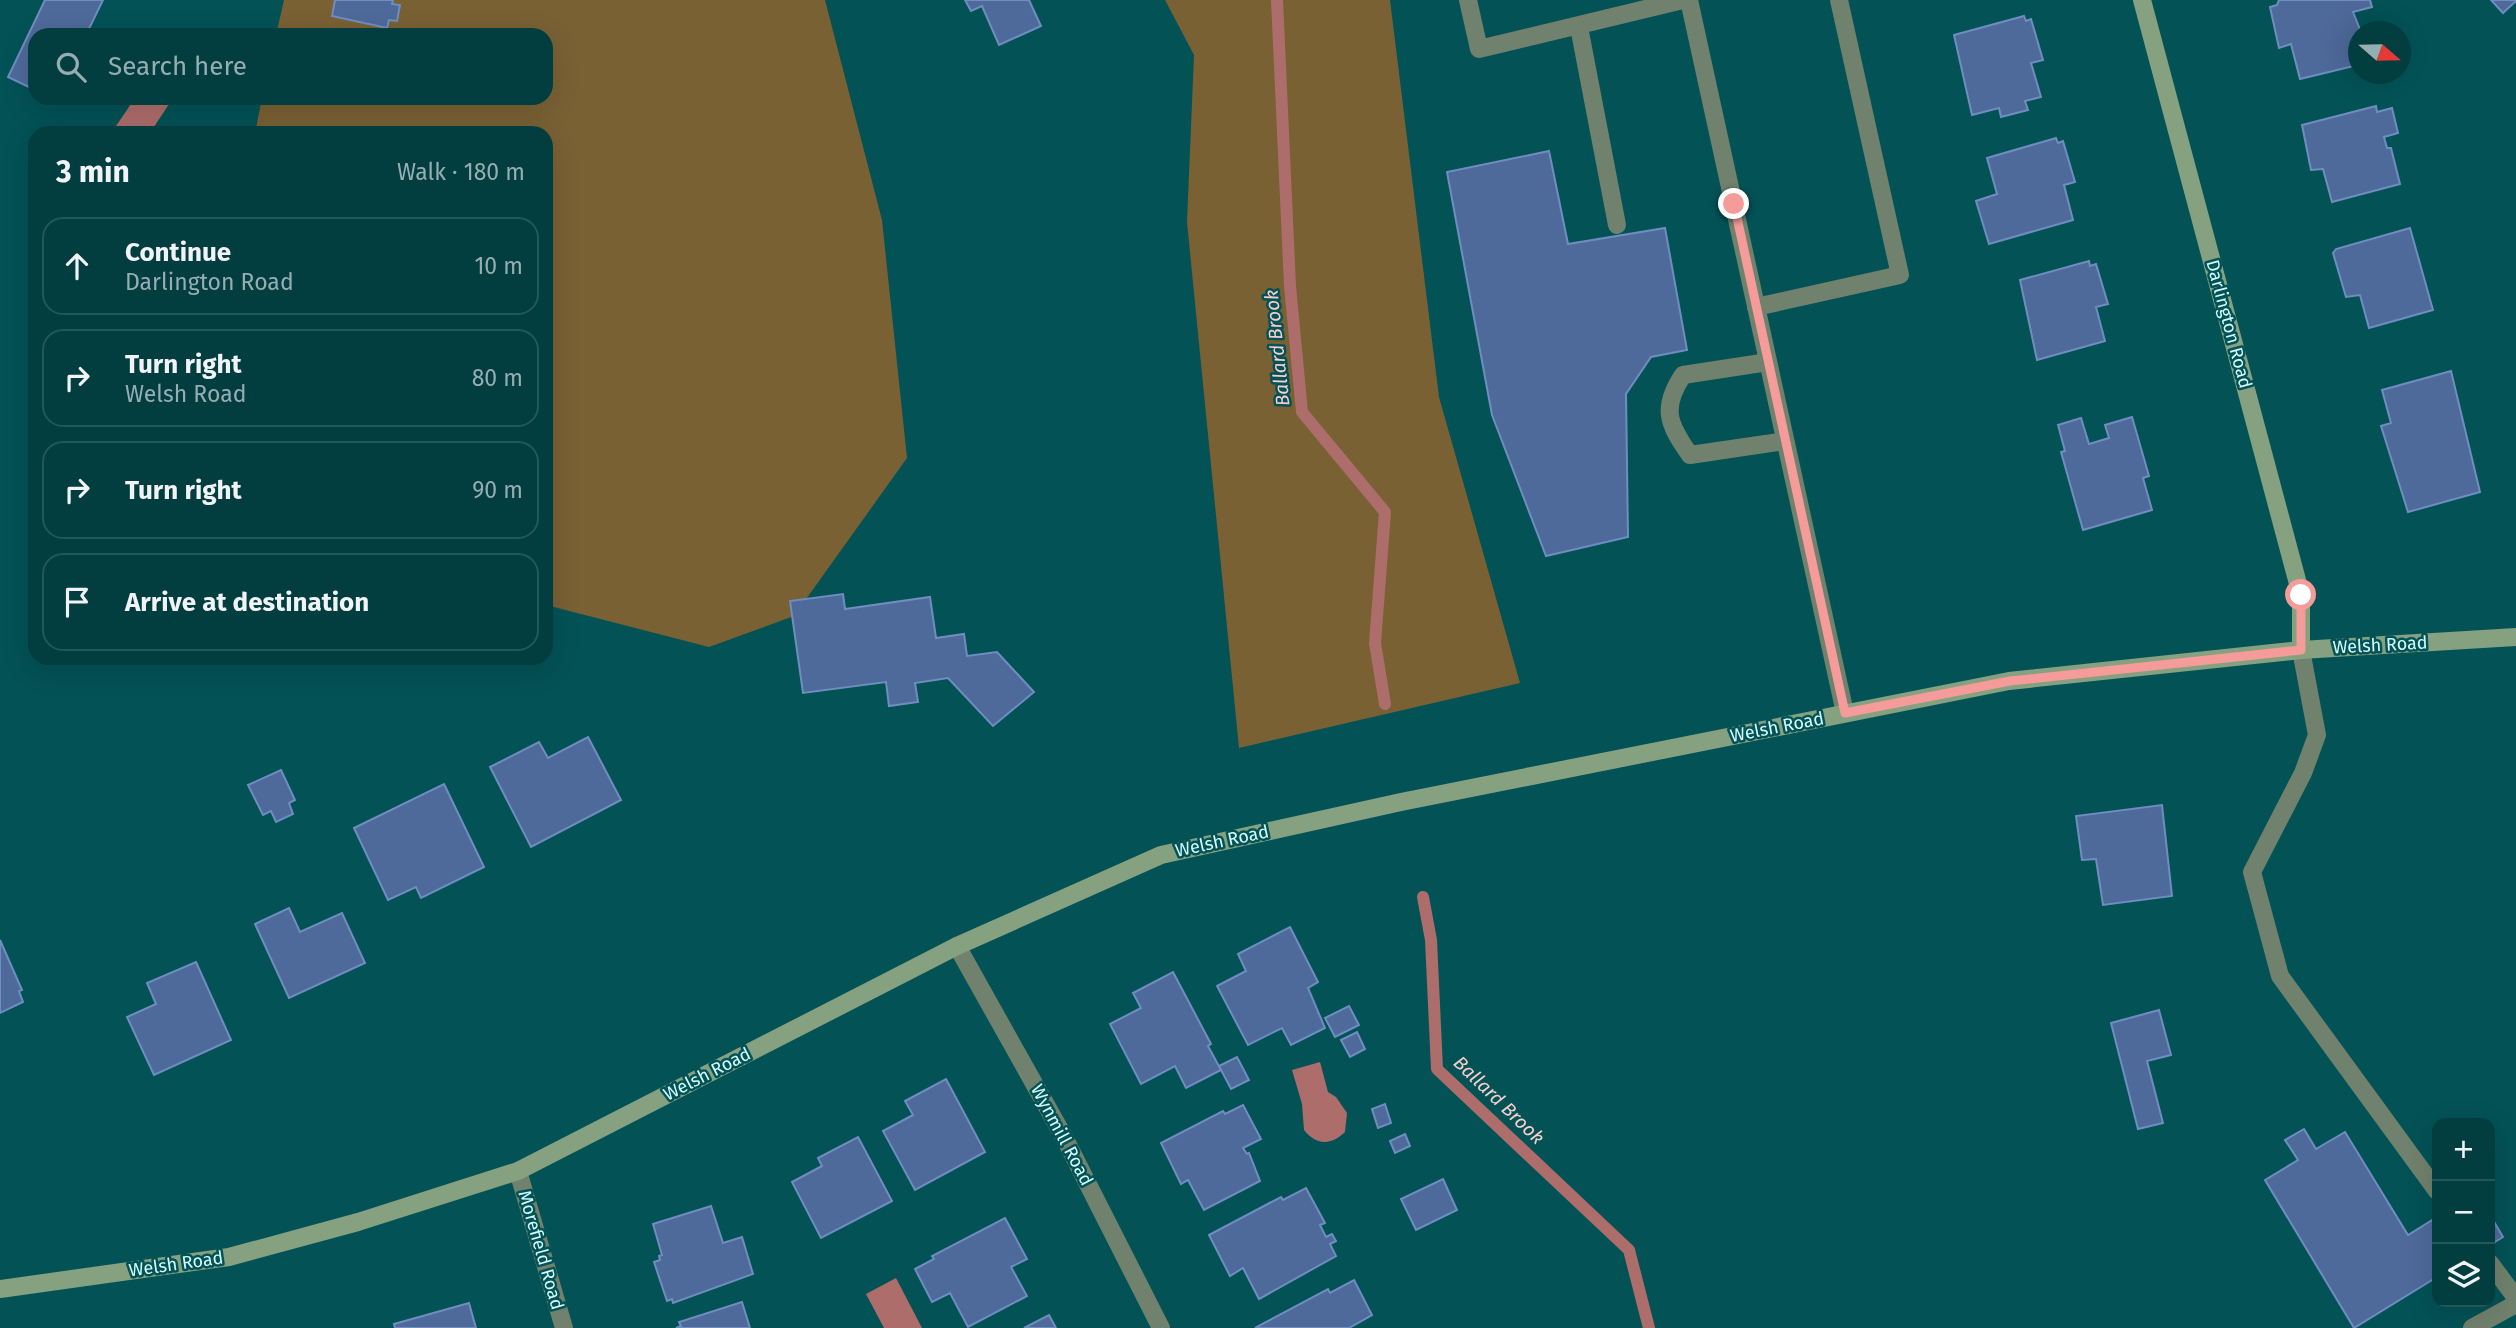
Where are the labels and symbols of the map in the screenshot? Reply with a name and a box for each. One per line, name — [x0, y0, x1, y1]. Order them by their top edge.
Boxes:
north arrow — [2348, 21, 2411, 84]
route end — [1718, 188, 1749, 219]
street label: Darlington Road — [2201, 257, 2257, 391]
water label: Ballard Brook — [1259, 289, 1295, 407]
route start — [2285, 579, 2316, 610]
street label: Welsh Road — [2332, 632, 2428, 658]
street label: Welsh Road — [1728, 707, 1826, 747]
street label: Welsh Road — [1173, 820, 1271, 862]
street label: Welsh Road — [660, 1043, 754, 1105]
water label: Ballard Brook — [1449, 1051, 1549, 1149]
street label: Wynmill Road — [1026, 1081, 1098, 1189]
street label: Morefield Road — [513, 1188, 569, 1312]
street label: Welsh Road — [127, 1246, 225, 1282]

